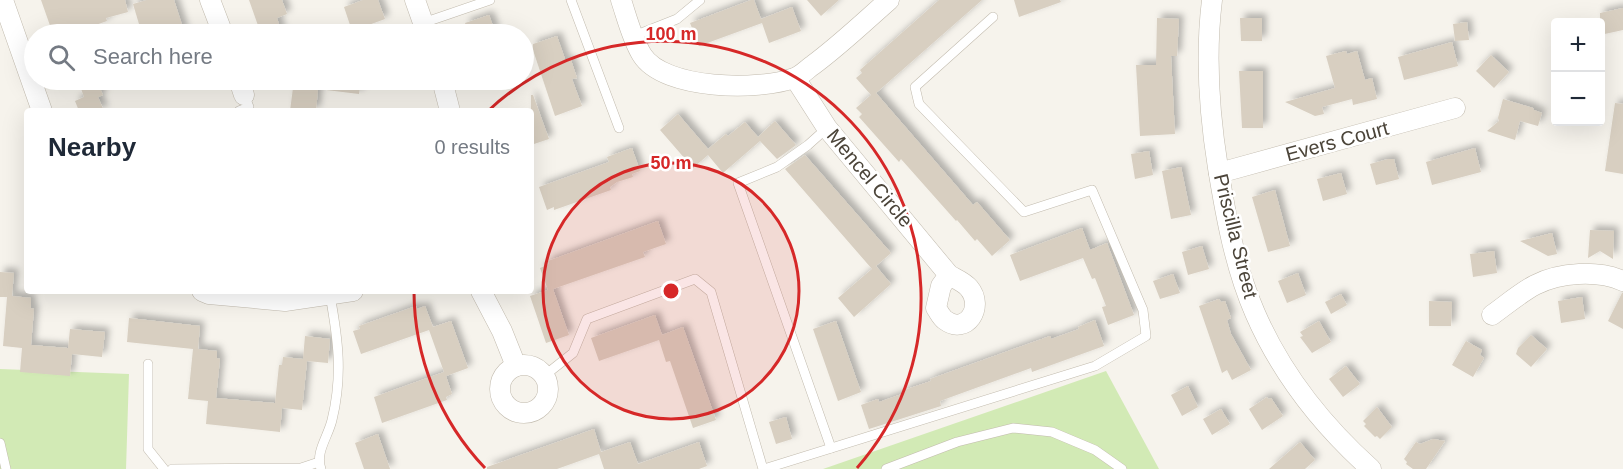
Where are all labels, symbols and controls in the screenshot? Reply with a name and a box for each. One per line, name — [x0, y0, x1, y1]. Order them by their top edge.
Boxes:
map controls — [1551, 18, 1605, 126]
button: + — [1551, 18, 1605, 72]
search box — [24, 24, 534, 90]
text: 100 m — [645, 24, 697, 44]
icon: search — [45, 41, 78, 74]
text: Search here — [93, 44, 213, 69]
button: − — [1551, 72, 1605, 126]
street label: Evers Court — [1283, 117, 1391, 165]
street label: Mencel Circle — [823, 125, 917, 231]
text: Nearby — [48, 132, 136, 162]
text: 0 results — [434, 136, 510, 158]
text: 50 m — [650, 153, 692, 173]
street label: Priscilla Street — [1210, 171, 1262, 301]
centre of rings — [661, 281, 681, 301]

